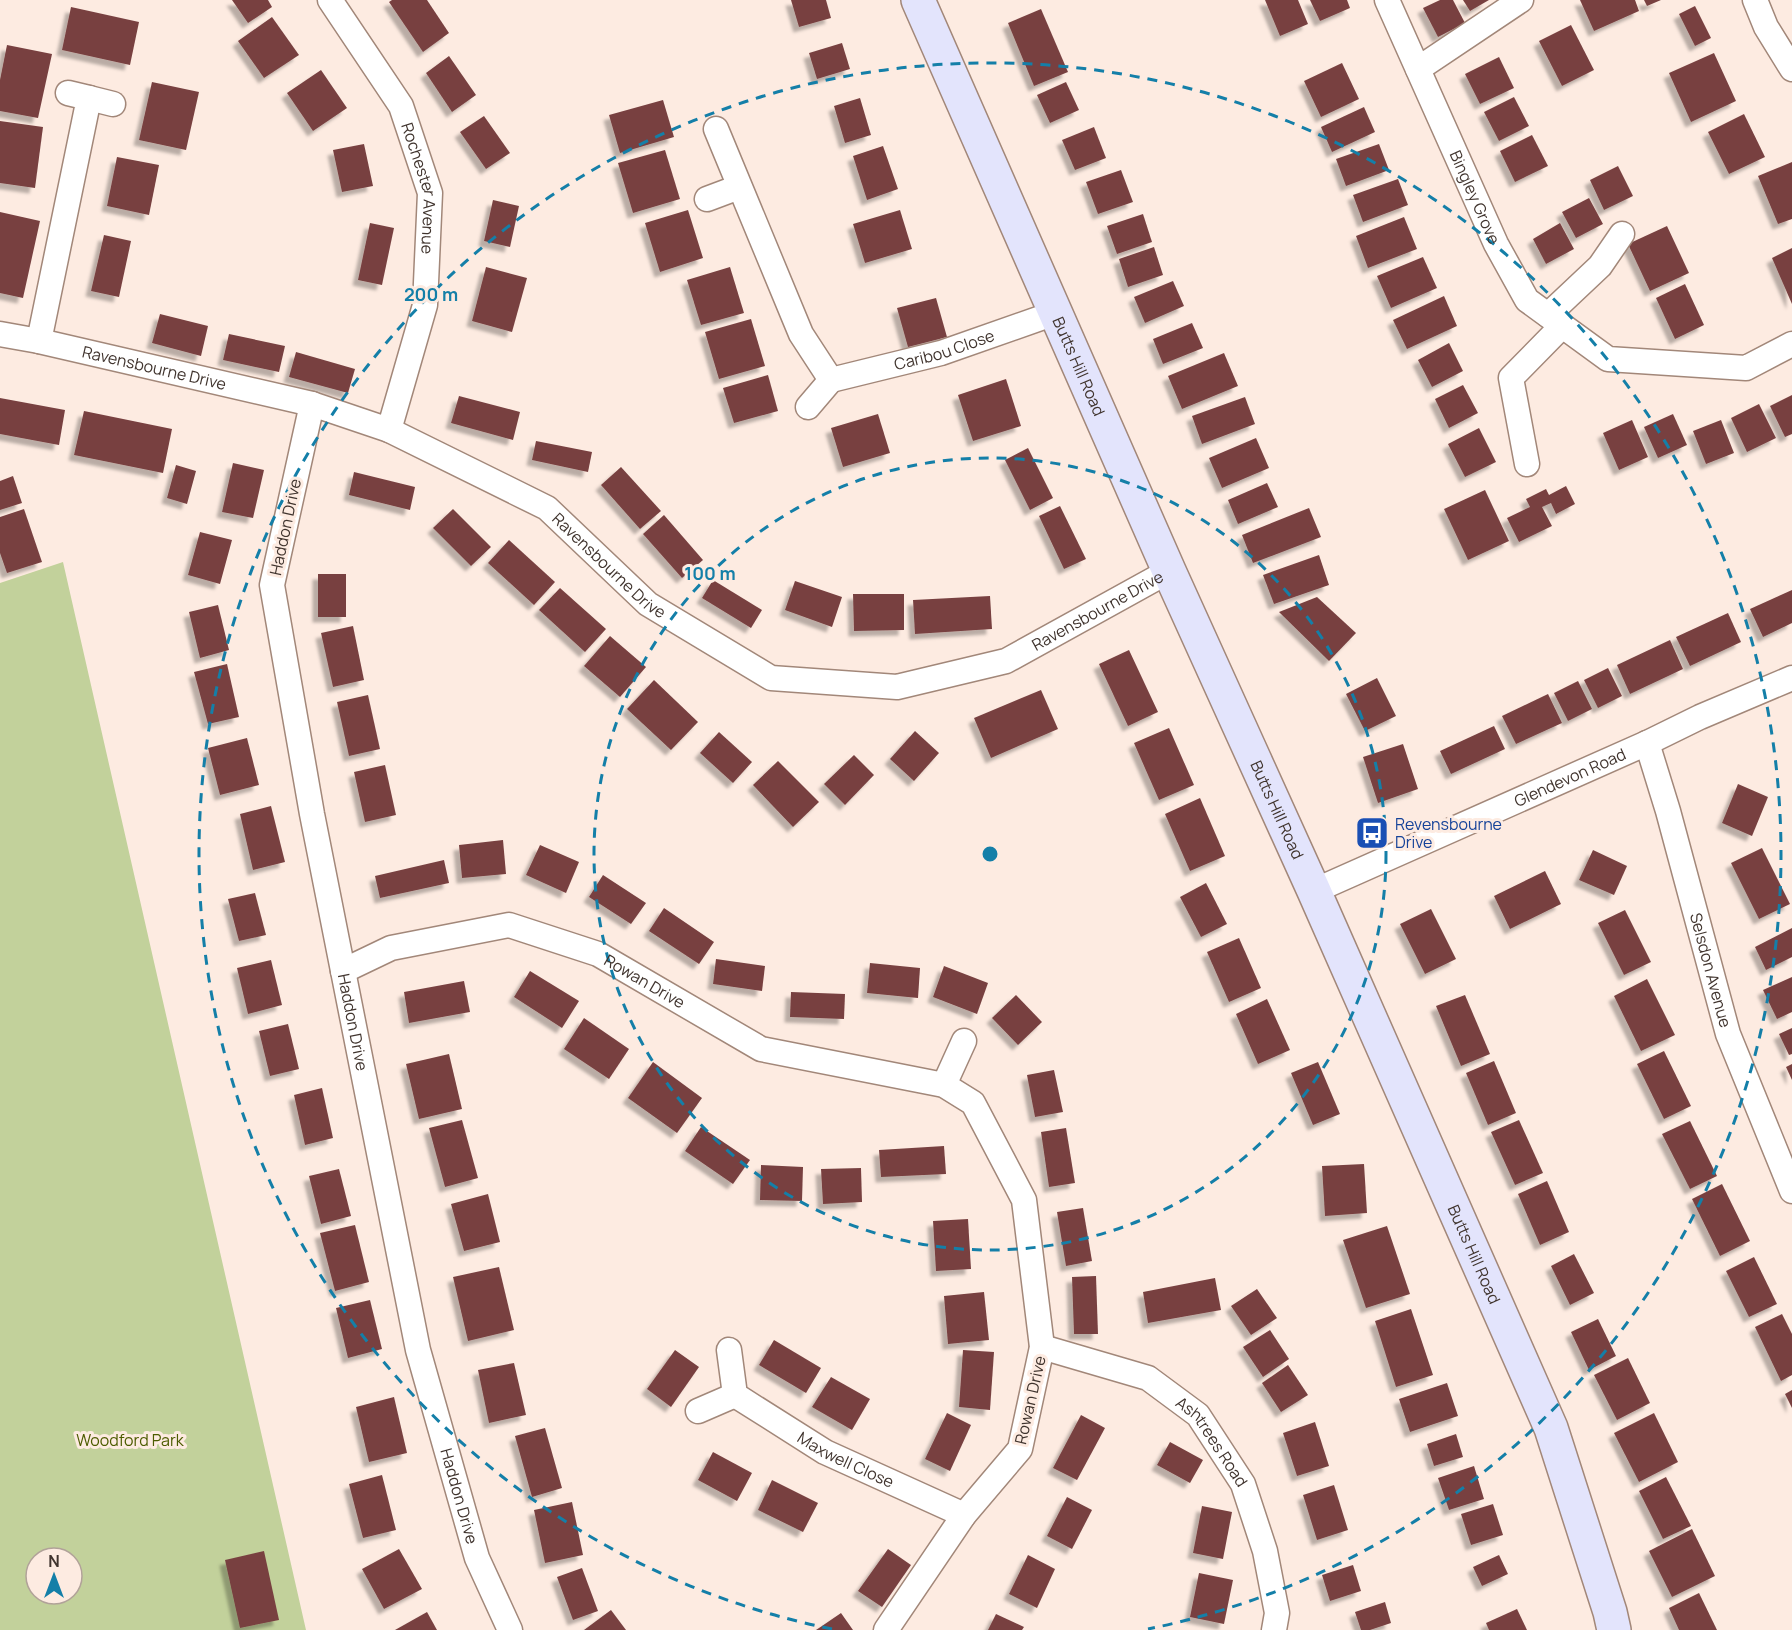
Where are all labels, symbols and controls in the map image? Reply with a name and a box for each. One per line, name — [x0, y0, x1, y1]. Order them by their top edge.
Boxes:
street label: Rochester Avenue — [396, 120, 441, 255]
street label: Bingley Grove — [1445, 147, 1506, 248]
text: 200 m — [404, 282, 458, 306]
street label: Butts Hill Road — [1048, 313, 1110, 419]
street label: Caribou Close — [892, 324, 997, 375]
street label: Ravensbourne Drive — [80, 340, 229, 395]
street label: Haddon Drive — [264, 477, 306, 577]
street label: Ravensbourne Drive — [547, 508, 670, 623]
text: 100 m — [684, 561, 736, 585]
street label: Ravensbourne Drive — [1028, 565, 1167, 656]
street label: Glendevon Road — [1511, 743, 1629, 812]
street label: Butts Hill Road — [1245, 757, 1309, 863]
place label: Revensbourne Drive — [1395, 813, 1502, 853]
bus stop icon: Revensbourne Drive — [1354, 815, 1390, 851]
centre of rings — [980, 844, 1000, 864]
street label: Selsdon Avenue — [1685, 910, 1737, 1030]
street label: Rowan Drive — [600, 949, 689, 1013]
street label: Haddon Drive — [333, 972, 374, 1073]
street label: Butts Hill Road — [1443, 1201, 1506, 1307]
street label: Rowan Drive — [1009, 1354, 1051, 1446]
street label: Ashtrees Road — [1172, 1391, 1253, 1491]
street label: Maxwell Close — [793, 1426, 897, 1493]
park label: Woodford Park — [76, 1429, 185, 1451]
street label: Haddon Drive — [435, 1446, 483, 1546]
north arrow — [24, 1546, 84, 1606]
text: N — [48, 1550, 60, 1572]

